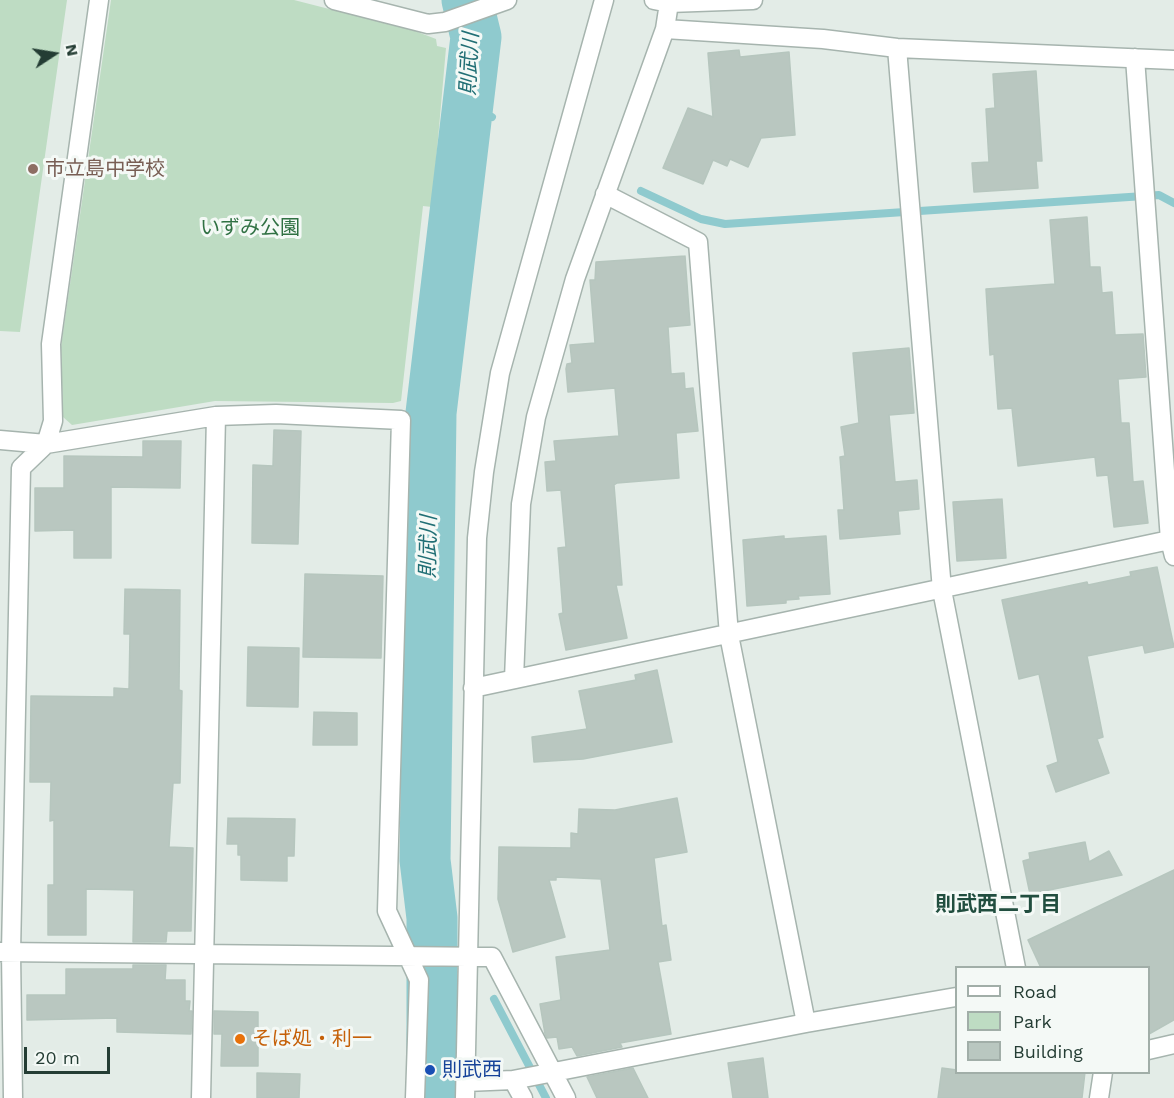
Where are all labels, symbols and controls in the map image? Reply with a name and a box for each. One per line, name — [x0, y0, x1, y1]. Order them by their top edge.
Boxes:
north arrow — [24, 24, 84, 84]
water label: 則武川 — [456, 32, 484, 96]
text: N — [62, 42, 83, 58]
place label: 市立島中学校 — [45, 157, 165, 181]
marker: 市立島中学校 — [26, 162, 40, 176]
park label: いずみ公園 — [200, 216, 300, 240]
water label: 則武川 — [416, 515, 442, 579]
district label: 則武西二丁目 — [935, 892, 1061, 918]
legend — [955, 966, 1150, 1074]
text: Road — [1013, 981, 1057, 1002]
text: Park — [1013, 1011, 1052, 1032]
place label: そば処・利一 — [252, 1027, 372, 1051]
marker: そば処・利一 — [233, 1032, 247, 1046]
scale bar — [27, 1035, 112, 1073]
text: Building — [1013, 1041, 1083, 1062]
text: 20 m — [35, 1047, 80, 1068]
place label: 則武西 — [442, 1058, 502, 1082]
marker: 則武西 — [423, 1063, 437, 1077]

